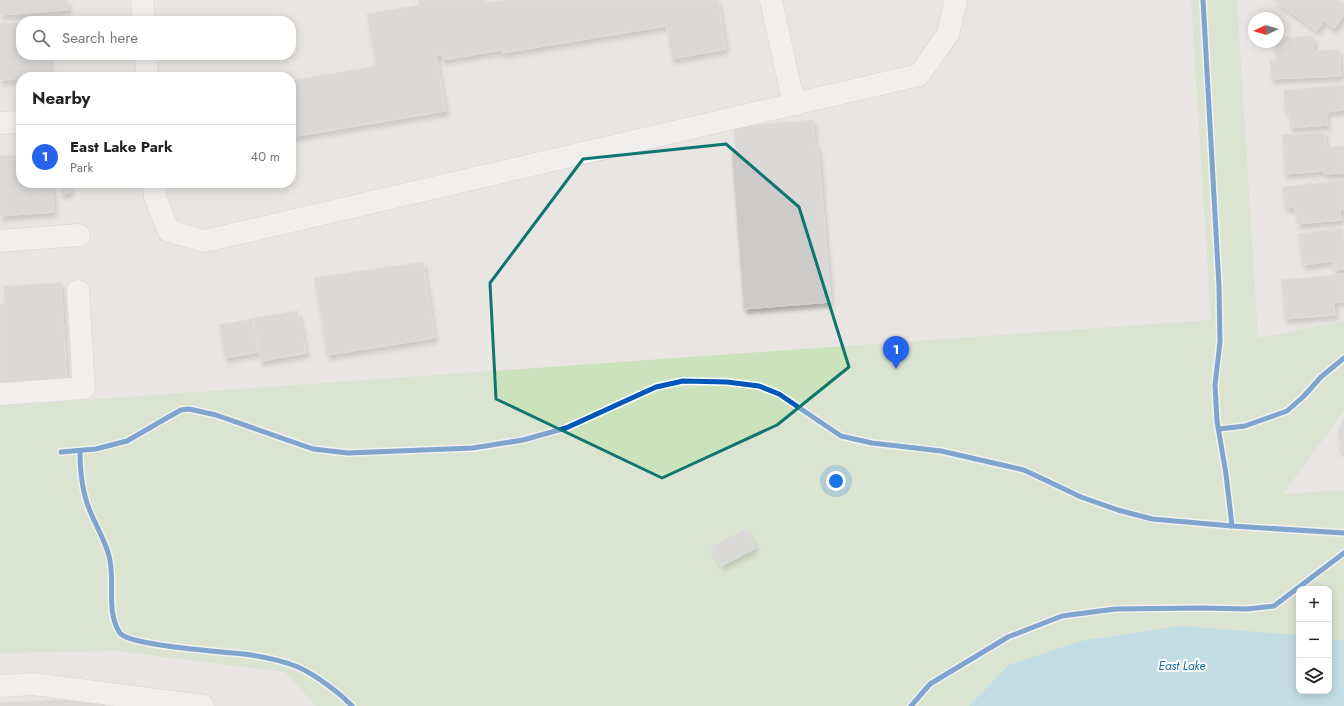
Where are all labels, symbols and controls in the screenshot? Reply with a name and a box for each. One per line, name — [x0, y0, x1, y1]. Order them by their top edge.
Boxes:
north arrow — [1248, 12, 1284, 48]
search box — [16, 16, 296, 60]
icon: search — [30, 27, 52, 49]
text: Search here — [62, 27, 138, 49]
text: Nearby — [32, 86, 90, 110]
text: East Lake Park — [70, 136, 173, 158]
text: 1 — [42, 147, 48, 166]
text: 40 m — [251, 147, 280, 166]
text: Park — [70, 158, 93, 177]
pin: 1 — [883, 336, 909, 369]
your location — [826, 471, 846, 491]
map controls — [1296, 586, 1332, 694]
button: + — [1296, 586, 1332, 622]
button: − — [1296, 622, 1332, 658]
water label: East Lake — [1159, 657, 1205, 675]
button: layers — [1296, 658, 1332, 694]

